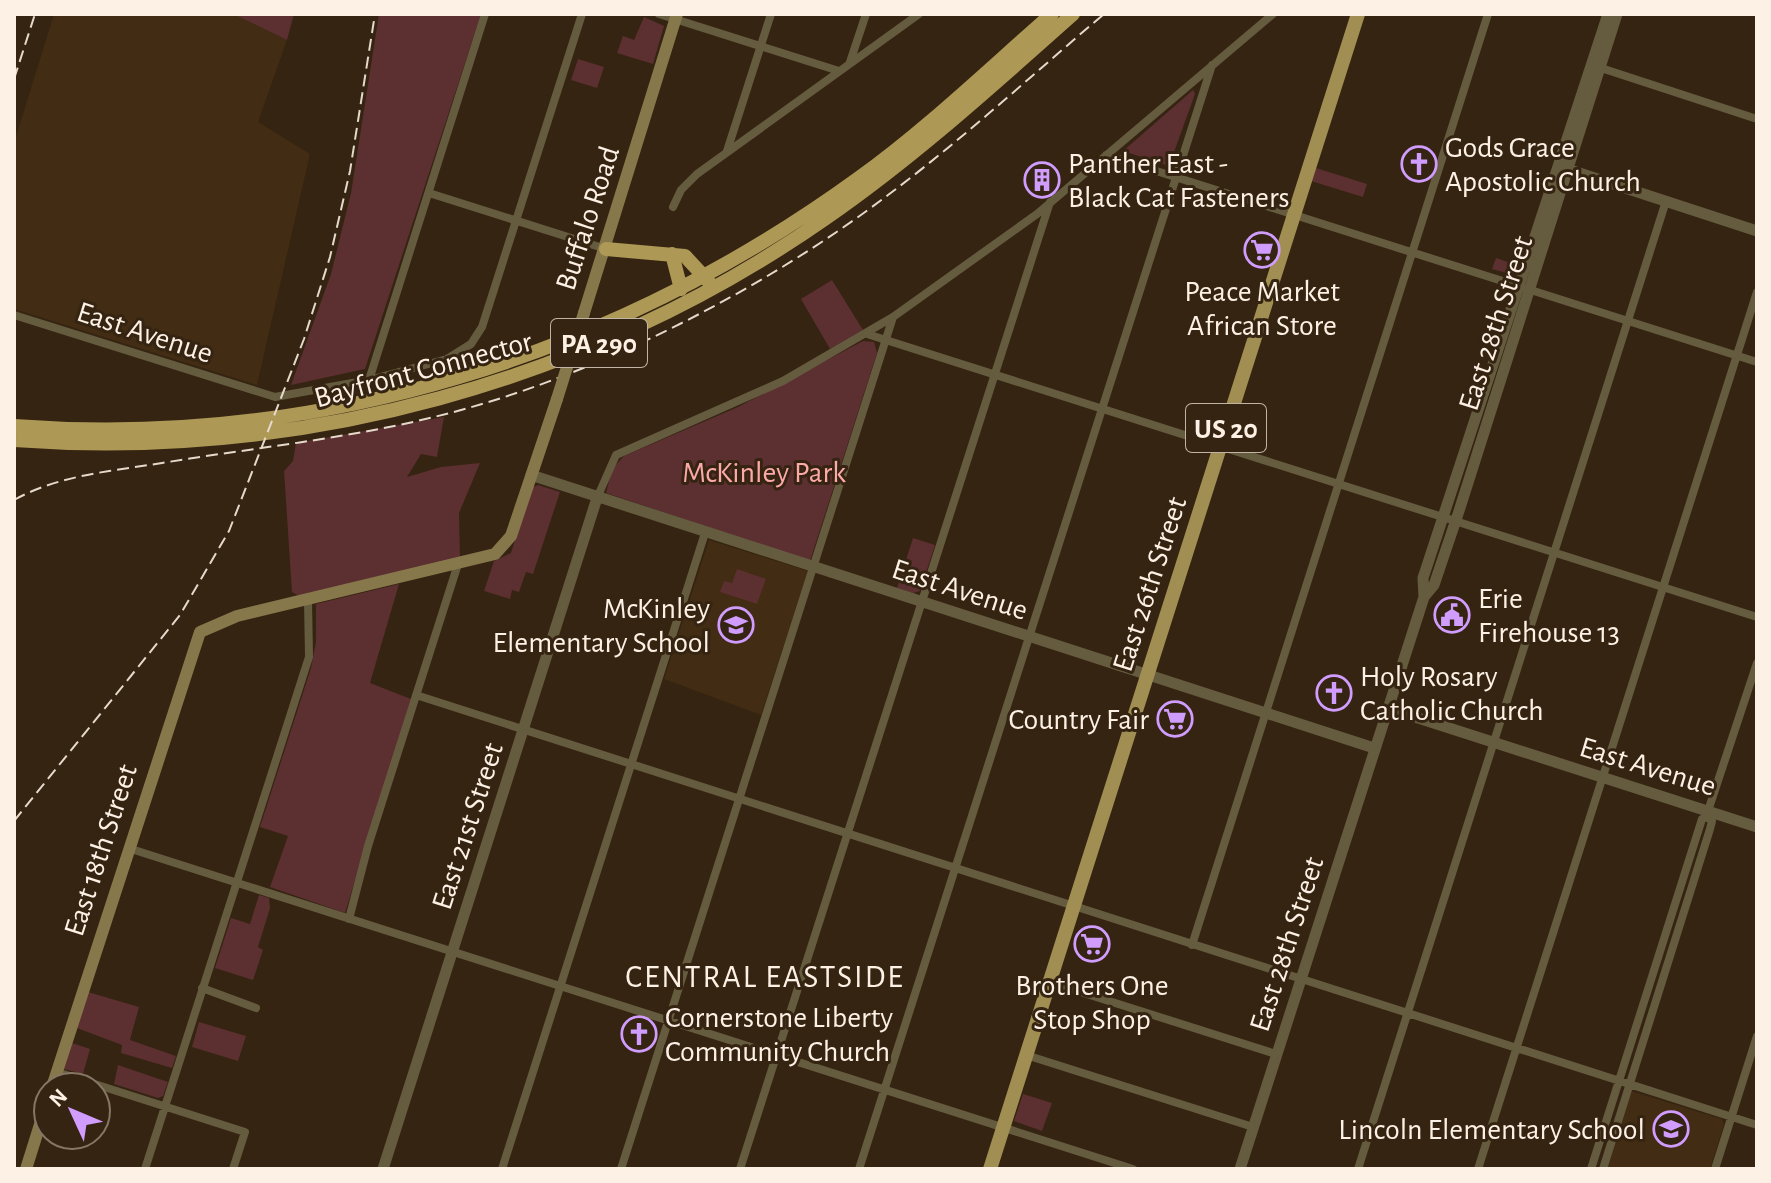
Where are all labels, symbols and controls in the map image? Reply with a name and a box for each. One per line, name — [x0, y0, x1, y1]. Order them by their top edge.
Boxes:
place label: Gods Grace Apostolic Church — [1445, 133, 1641, 197]
street label: Buffalo Road — [551, 143, 625, 294]
church icon: Gods Grace Apostolic Church — [1400, 145, 1438, 183]
place label: Panther East - Black Cat Fasteners — [1068, 149, 1290, 213]
building icon: Panther East - Black Cat Fasteners — [1023, 161, 1061, 199]
supermarket icon: Peace Market African Store — [1243, 231, 1281, 269]
street label: East 28th Street — [1454, 232, 1538, 414]
place label: Peace Market African Store — [1184, 277, 1340, 341]
street label: East Avenue — [73, 297, 216, 369]
road number: PA 290 — [551, 319, 647, 367]
street label: Bayfront Connector — [311, 326, 536, 413]
road number: US 20 — [1186, 404, 1266, 452]
park label: McKinley Park — [682, 458, 846, 488]
street label: East 26th Street — [1108, 493, 1192, 675]
street label: East Avenue — [888, 554, 1031, 626]
place label: Erie Firehouse 13 — [1478, 584, 1620, 648]
place label: McKinley Elementary School — [493, 594, 710, 658]
public building icon: Erie Firehouse 13 — [1433, 596, 1471, 634]
school or university icon: McKinley Elementary School — [717, 606, 755, 644]
place label: Holy Rosary Catholic Church — [1360, 662, 1544, 726]
church icon: Holy Rosary Catholic Church — [1315, 674, 1353, 712]
supermarket icon: Country Fair — [1156, 700, 1194, 738]
place label: Country Fair — [1008, 705, 1149, 735]
street label: East Avenue — [1576, 732, 1719, 802]
street label: East 21st Street — [427, 739, 509, 913]
street label: East 18th Street — [59, 760, 143, 940]
street label: East 28th Street — [1245, 853, 1329, 1035]
supermarket icon: Brothers One Stop Shop — [1073, 925, 1111, 963]
district label: CENTRAL EASTSIDE — [625, 961, 905, 993]
place label: Brothers One Stop Shop — [1015, 971, 1169, 1035]
place label: Cornerstone Liberty Community Church — [665, 1003, 893, 1067]
church icon: Cornerstone Liberty Community Church — [620, 1015, 658, 1053]
north arrow — [32, 1071, 112, 1151]
text: N — [45, 1085, 72, 1111]
school or university icon: Lincoln Elementary School — [1652, 1110, 1690, 1148]
place label: Lincoln Elementary School — [1338, 1115, 1645, 1145]

